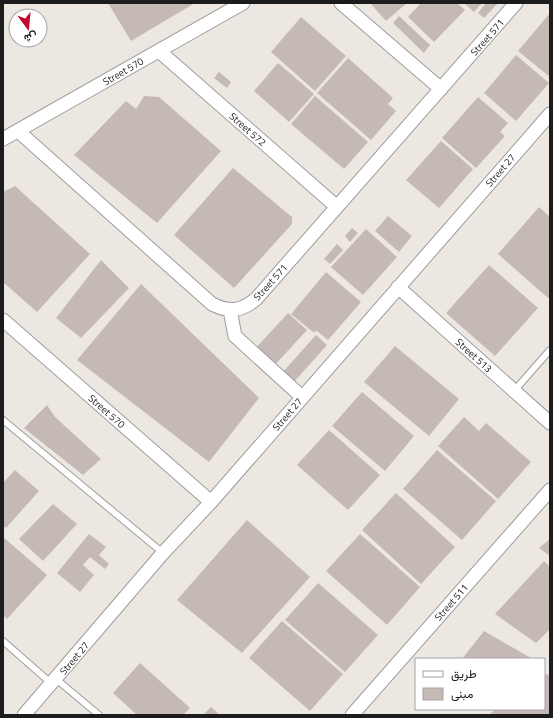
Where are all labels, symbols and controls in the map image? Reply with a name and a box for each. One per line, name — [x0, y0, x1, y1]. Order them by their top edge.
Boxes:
north arrow — [8, 8, 48, 48]
street label: Street 571 — [467, 16, 508, 59]
text: ش — [22, 28, 39, 47]
street label: Street 570 — [100, 54, 147, 89]
street label: Street 572 — [226, 109, 269, 150]
street label: Street 27 — [482, 151, 519, 190]
street label: Street 571 — [250, 261, 291, 304]
street label: Street 513 — [452, 335, 495, 376]
street label: Street 570 — [85, 391, 129, 432]
street label: Street 27 — [269, 395, 306, 434]
street label: Street 511 — [431, 581, 472, 624]
street label: Street 27 — [56, 638, 93, 678]
legend — [415, 658, 545, 710]
text: طريق — [451, 664, 477, 683]
text: مبنى — [451, 684, 473, 703]

